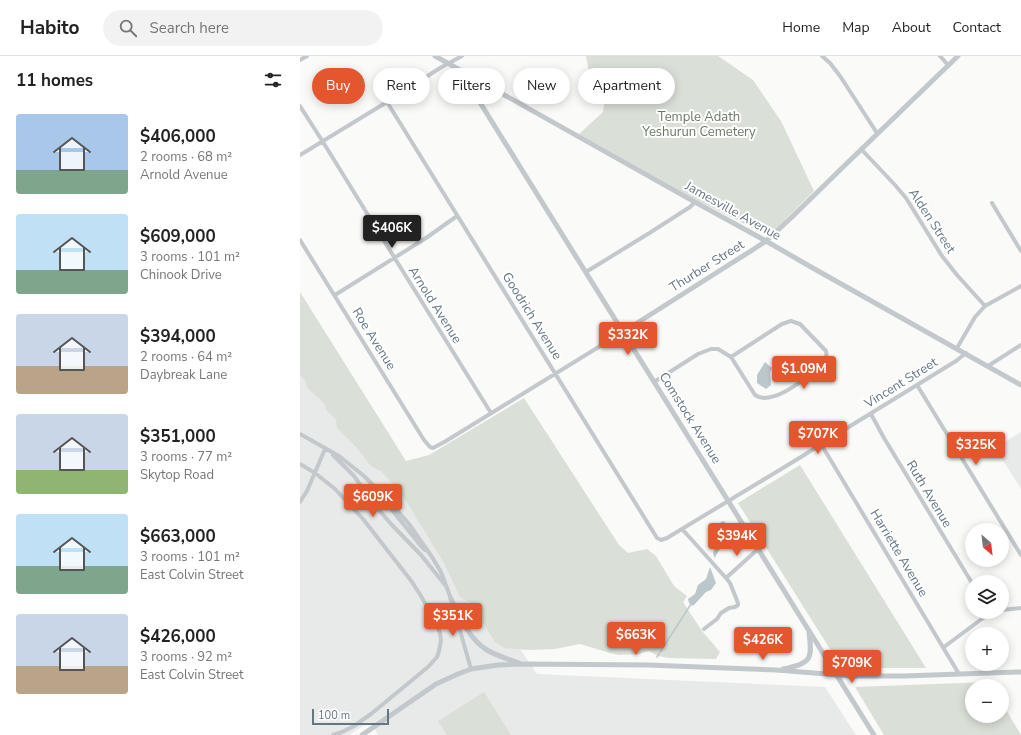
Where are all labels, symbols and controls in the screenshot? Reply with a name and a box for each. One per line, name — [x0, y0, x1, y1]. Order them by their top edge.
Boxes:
search box — [103, 10, 383, 46]
text: Habito — [20, 15, 79, 41]
icon: search — [117, 17, 139, 39]
text: Search here — [149, 18, 229, 38]
text: Home — [782, 18, 820, 37]
text: Map — [842, 18, 870, 37]
text: About — [892, 18, 931, 37]
text: Contact — [953, 18, 1001, 37]
chip: Buy — [312, 68, 365, 104]
chip: Rent — [373, 68, 430, 104]
chip: Filters — [438, 68, 505, 104]
chip: New — [513, 68, 570, 104]
chip: Apartment — [578, 68, 675, 104]
text: 11 homes — [16, 69, 93, 92]
icon: filters — [262, 69, 284, 91]
park label: Temple Adath Yeshurun Cemetery — [641, 108, 756, 141]
text: $406,000 — [140, 125, 216, 148]
icon: home — [48, 130, 96, 178]
text: 2 rooms · 68 m² — [140, 148, 232, 166]
text: Arnold Avenue — [140, 166, 228, 184]
street label: Jamesville Avenue — [681, 177, 784, 245]
street label: Alden Street — [904, 185, 960, 257]
pin: $406K — [364, 215, 420, 249]
text: $406K — [372, 219, 412, 237]
text: $609,000 — [140, 225, 216, 248]
icon: home — [48, 230, 96, 278]
street label: Thurber Street — [666, 236, 748, 296]
text: 3 rooms · 101 m² — [140, 248, 240, 266]
street label: Arnold Avenue — [404, 263, 466, 347]
text: Chinook Drive — [140, 266, 222, 284]
street label: Goodrich Avenue — [498, 269, 566, 363]
street label: Roe Avenue — [348, 304, 400, 374]
pin: $332K — [600, 322, 656, 356]
text: $394,000 — [140, 325, 216, 348]
text: $332K — [608, 326, 648, 344]
icon: home — [48, 330, 96, 378]
text: 2 rooms · 64 m² — [140, 348, 232, 366]
street label: Vincent Street — [860, 353, 941, 413]
pin: $1.09M — [771, 356, 837, 390]
text: $1.09M — [781, 360, 827, 378]
text: Daybreak Lane — [140, 366, 227, 384]
street label: Comstock Avenue — [655, 369, 725, 467]
pin: $707K — [790, 421, 846, 455]
text: $351,000 — [140, 425, 216, 448]
text: $707K — [798, 425, 838, 443]
icon: home — [48, 430, 96, 478]
pin: $325K — [948, 432, 1004, 466]
text: $325K — [956, 436, 996, 454]
text: 3 rooms · 77 m² — [140, 448, 232, 466]
street label: Ruth Avenue — [902, 457, 956, 531]
text: Skytop Road — [140, 466, 214, 484]
pin: $609K — [345, 484, 401, 518]
text: $609K — [353, 488, 393, 506]
street label: Harriette Avenue — [866, 506, 932, 600]
pin: $394K — [709, 523, 765, 557]
north arrow — [965, 523, 1009, 567]
map controls — [965, 523, 1009, 723]
text: $663,000 — [140, 525, 216, 548]
text: $394K — [717, 527, 757, 545]
icon: home — [48, 530, 96, 578]
text: 3 rooms · 101 m² — [140, 548, 240, 566]
text: East Colvin Street — [140, 566, 244, 584]
button: layers — [965, 575, 1009, 619]
pin: $351K — [425, 603, 481, 637]
text: $351K — [433, 607, 473, 625]
pin: $663K — [608, 622, 664, 656]
text: $426,000 — [140, 625, 216, 648]
text: $663K — [616, 626, 656, 644]
pin: $426K — [735, 627, 791, 661]
button: + — [965, 627, 1009, 671]
icon: home — [48, 630, 96, 678]
text: $426K — [743, 631, 783, 649]
text: 3 rooms · 92 m² — [140, 648, 232, 666]
pin: $709K — [824, 650, 880, 684]
text: $709K — [832, 654, 872, 672]
text: East Colvin Street — [140, 666, 244, 684]
button: − — [965, 679, 1009, 723]
scale bar — [312, 707, 389, 726]
text: 100 m — [318, 708, 350, 723]

